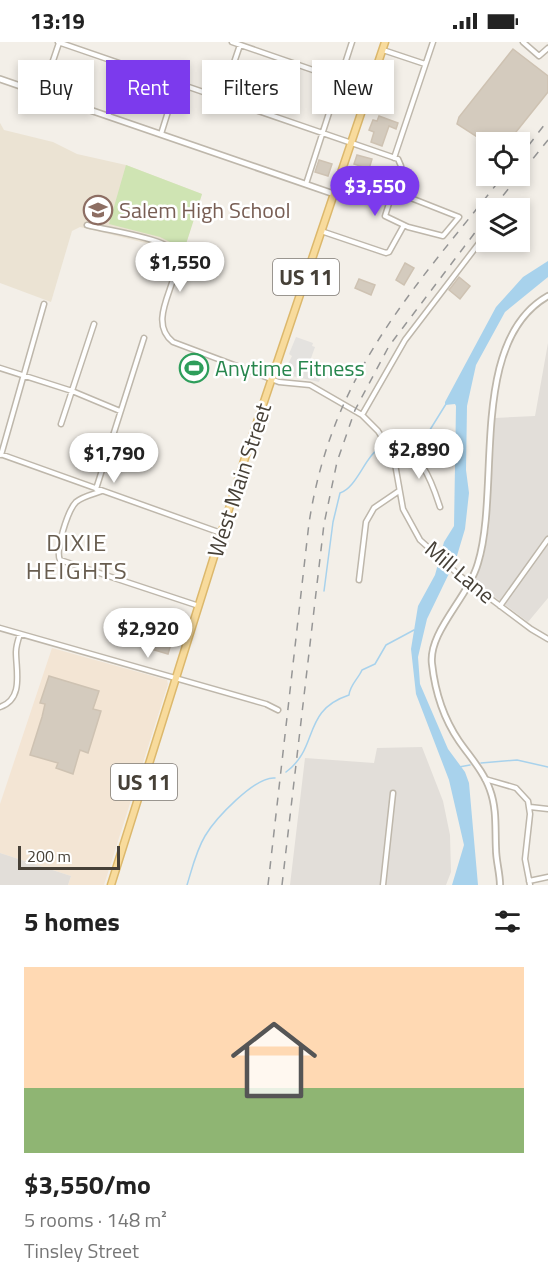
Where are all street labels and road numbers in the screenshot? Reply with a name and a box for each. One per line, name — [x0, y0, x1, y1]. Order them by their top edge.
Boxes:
road number: US 11 — [273, 259, 339, 295]
street label: West Main Street — [198, 398, 280, 562]
street label: Mill Lane — [417, 532, 503, 612]
road number: US 11 — [111, 764, 177, 800]

